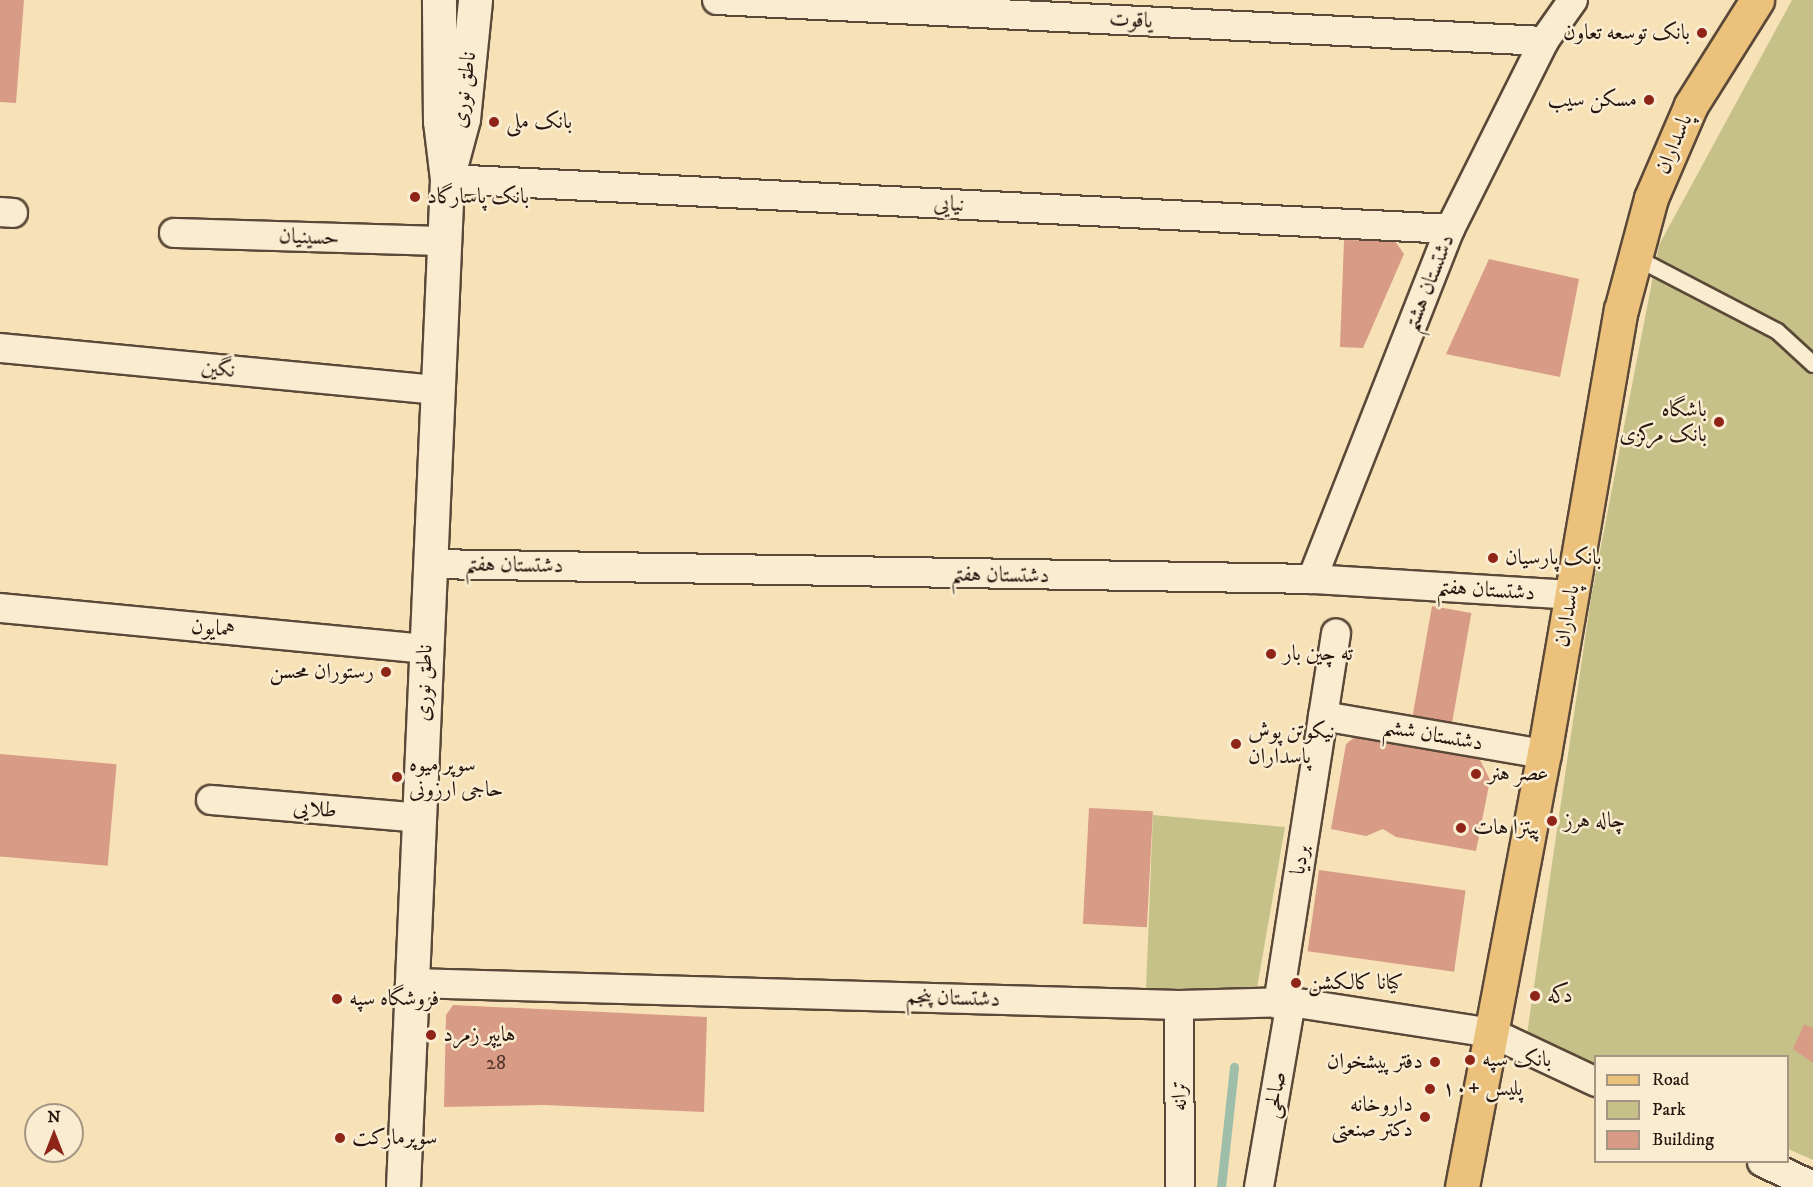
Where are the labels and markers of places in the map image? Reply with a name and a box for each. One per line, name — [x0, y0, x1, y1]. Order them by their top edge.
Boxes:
place label: بانک توسعه تعاون — [1563, 20, 1690, 46]
marker: بانک توسعه تعاون — [1695, 26, 1709, 40]
place label: مسکن سیب — [1547, 87, 1637, 113]
marker: مسکن سیب — [1642, 93, 1656, 107]
place label: بانک ملی — [506, 109, 572, 135]
marker: بانک ملی — [487, 115, 501, 129]
place label: بانک پاسارگاد — [427, 184, 529, 210]
marker: بانک پاسارگاد — [408, 190, 422, 204]
place label: باشگاه بانک مرکزی — [1619, 396, 1707, 448]
marker: باشگاه بانک مرکزی — [1712, 415, 1726, 429]
place label: بانک پارسیان — [1505, 545, 1601, 571]
marker: بانک پارسیان — [1486, 551, 1500, 565]
place label: ته چین بار — [1283, 641, 1353, 667]
marker: ته چین بار — [1264, 647, 1278, 661]
place label: رستوران محسن — [270, 659, 374, 685]
marker: رستوران محسن — [379, 665, 393, 679]
place label: نیکوتن پوش پاسداران — [1248, 718, 1335, 770]
marker: نیکوتن پوش پاسداران — [1229, 737, 1243, 751]
place label: سوپر میوه حاجی ارزونی — [409, 751, 503, 802]
place label: عصر هنر — [1488, 761, 1549, 787]
marker: عصر هنر — [1469, 767, 1483, 781]
marker: سوپر میوه حاجی ارزونی — [390, 770, 404, 784]
place label: چاله هرز — [1564, 808, 1625, 834]
marker: چاله هرز — [1545, 814, 1559, 828]
place label: پیتزا هات — [1473, 815, 1540, 841]
marker: پیتزا هات — [1454, 821, 1468, 835]
place label: کیانا کالکشن — [1308, 970, 1403, 996]
marker: کیانا کالکشن — [1289, 976, 1303, 990]
place label: دکه — [1547, 983, 1573, 1009]
place label: فروشگاه سپه — [349, 986, 439, 1012]
marker: دکه — [1528, 989, 1542, 1003]
marker: فروشگاه سپه — [330, 992, 344, 1006]
place label: هایپر زمرد — [443, 1022, 516, 1048]
marker: هایپر زمرد — [424, 1028, 438, 1042]
place label: بانک سپه — [1482, 1047, 1551, 1073]
place label: دفتر پیشخوان — [1327, 1049, 1423, 1075]
marker: بانک سپه — [1463, 1053, 1477, 1067]
marker: دفتر پیشخوان — [1428, 1055, 1442, 1069]
place label: پلیس +۱۰ — [1442, 1076, 1523, 1102]
marker: پلیس +۱۰ — [1423, 1082, 1437, 1096]
place label: داروخانه دکتر صنعتی — [1331, 1091, 1413, 1142]
marker: داروخانه دکتر صنعتی — [1418, 1110, 1432, 1124]
place label: سوپرمارکت — [352, 1125, 437, 1151]
marker: سوپرمارکت — [333, 1131, 347, 1145]

